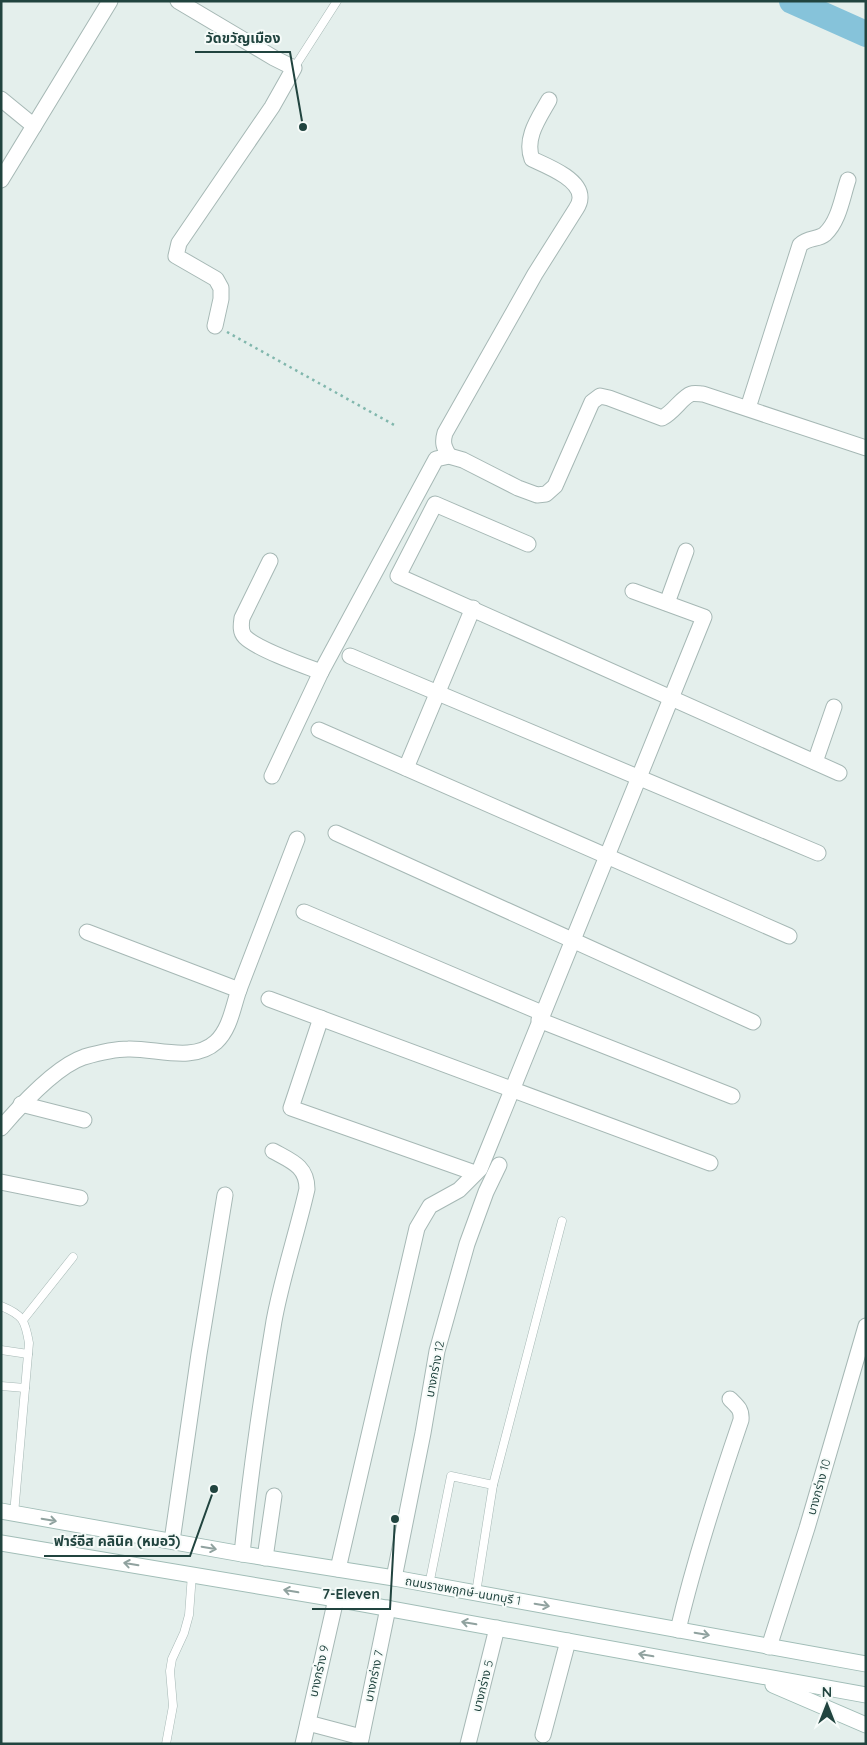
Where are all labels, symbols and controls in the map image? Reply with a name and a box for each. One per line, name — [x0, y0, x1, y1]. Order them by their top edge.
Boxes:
callout: วัดขวัญเมือง — [195, 23, 290, 52]
text: วัดขวัญเมือง — [206, 29, 280, 47]
street label: บางกร่าง 12 — [422, 1339, 447, 1398]
street label: บางกร่าง 10 — [803, 1457, 834, 1517]
one-way arrow — [41, 1515, 57, 1525]
callout: ฟาร์อีส คลินิค (หมอวี) — [44, 1527, 190, 1556]
text: ฟาร์อีส คลินิค (หมอวี) — [54, 1532, 180, 1550]
one-way arrow — [201, 1544, 217, 1554]
one-way arrow — [123, 1559, 139, 1569]
street label: ถนนราชพฤกษ์-นนทบุรี 1 — [404, 1573, 522, 1608]
callout: 7-Eleven — [312, 1580, 390, 1609]
text: 7-Eleven — [322, 1585, 380, 1603]
one-way arrow — [284, 1586, 300, 1596]
one-way arrow — [534, 1601, 550, 1611]
one-way arrow — [461, 1617, 477, 1627]
one-way arrow — [693, 1630, 709, 1640]
street label: บางกร่าง 9 — [305, 1643, 332, 1698]
street label: บางกร่าง 7 — [361, 1649, 386, 1703]
one-way arrow — [638, 1650, 654, 1659]
street label: บางกร่าง 5 — [469, 1658, 496, 1713]
north arrow — [802, 1680, 852, 1730]
text: N — [822, 1683, 832, 1701]

